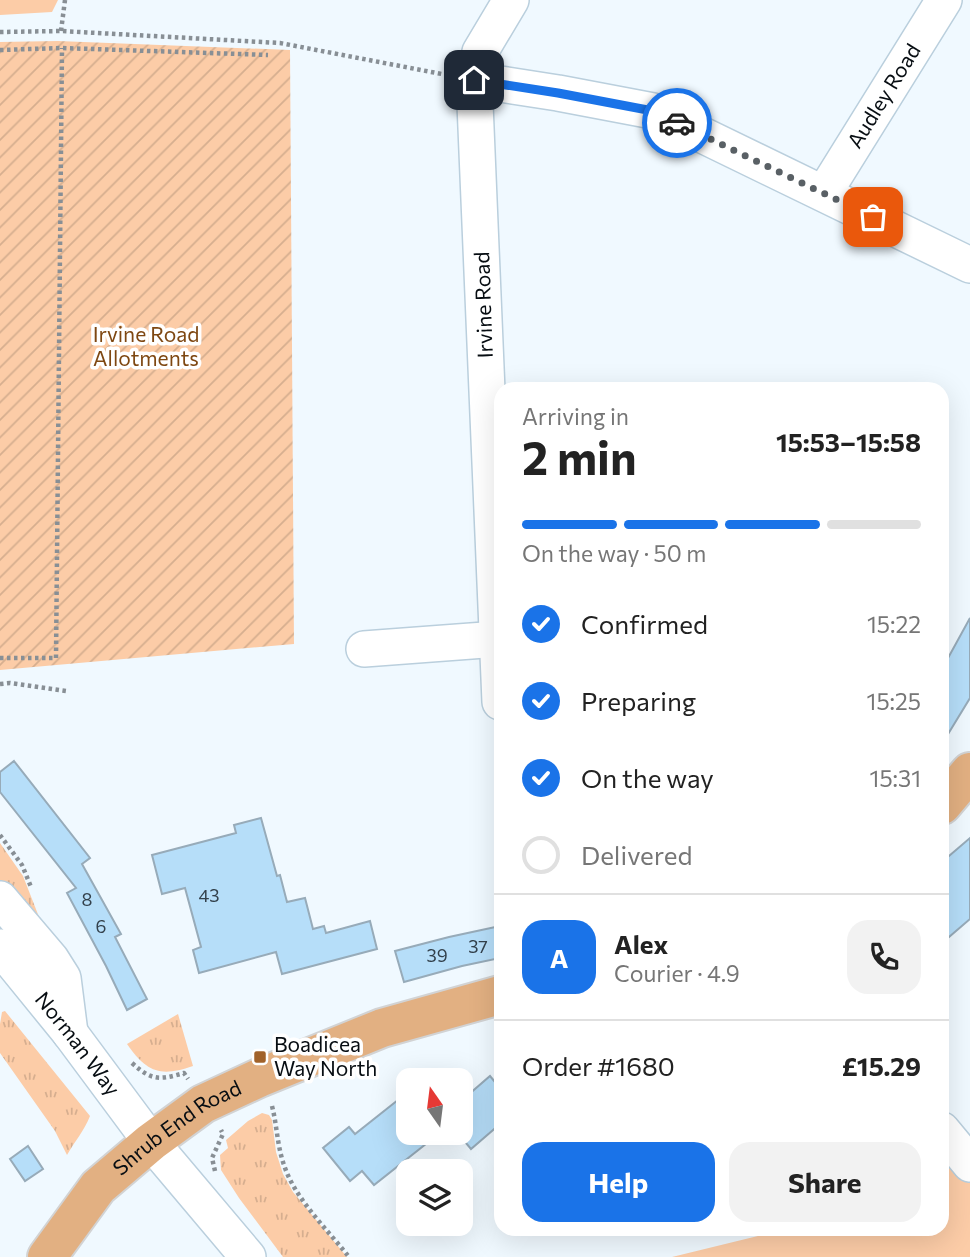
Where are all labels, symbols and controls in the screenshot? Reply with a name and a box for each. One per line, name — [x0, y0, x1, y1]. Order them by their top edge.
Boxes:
street label: Audley Road — [841, 39, 925, 152]
pin — [444, 50, 504, 110]
icon: home — [455, 61, 493, 99]
courier — [642, 88, 712, 158]
icon: car — [658, 104, 696, 142]
pin — [843, 187, 903, 247]
icon: bag — [854, 198, 892, 236]
street label: Irvine Road — [468, 251, 497, 359]
park label: Irvine Road Allotments — [93, 321, 199, 370]
text: Arriving in — [522, 402, 629, 430]
text: 15:53–15:58 — [776, 426, 921, 457]
text: 2 min — [522, 428, 637, 484]
text: On the way · 50 m — [522, 539, 706, 567]
icon: check — [522, 605, 560, 643]
text: Confirmed — [581, 608, 708, 639]
text: 15:22 — [867, 610, 921, 638]
icon: check — [522, 682, 560, 720]
text: Preparing — [581, 685, 696, 716]
text: 15:25 — [867, 687, 921, 715]
icon: check — [522, 759, 560, 797]
text: On the way — [581, 762, 714, 793]
text: 15:31 — [870, 764, 921, 792]
text: Delivered — [581, 839, 692, 870]
house number: 43 — [198, 884, 220, 906]
house number: 8 — [82, 888, 93, 910]
house number: 6 — [96, 915, 106, 937]
button: phone — [847, 920, 921, 994]
text: Alex — [614, 928, 668, 959]
house number: 37 — [468, 935, 488, 957]
text: A — [550, 942, 568, 973]
house number: 39 — [426, 944, 448, 966]
text: Courier · 4.9 — [614, 959, 740, 987]
street label: Norman Way — [31, 986, 126, 1100]
place label: Boadicea Way North — [274, 1031, 377, 1080]
marker: Boadicea Way North — [252, 1049, 268, 1065]
text: Order #1680 — [522, 1050, 675, 1081]
text: £15.29 — [842, 1050, 921, 1081]
north arrow — [396, 1068, 472, 1144]
map controls — [396, 1068, 473, 1236]
street label: Shrub End Road — [107, 1074, 245, 1180]
button: Help — [522, 1142, 715, 1222]
button: Share — [729, 1142, 921, 1222]
button: layers — [396, 1159, 473, 1236]

